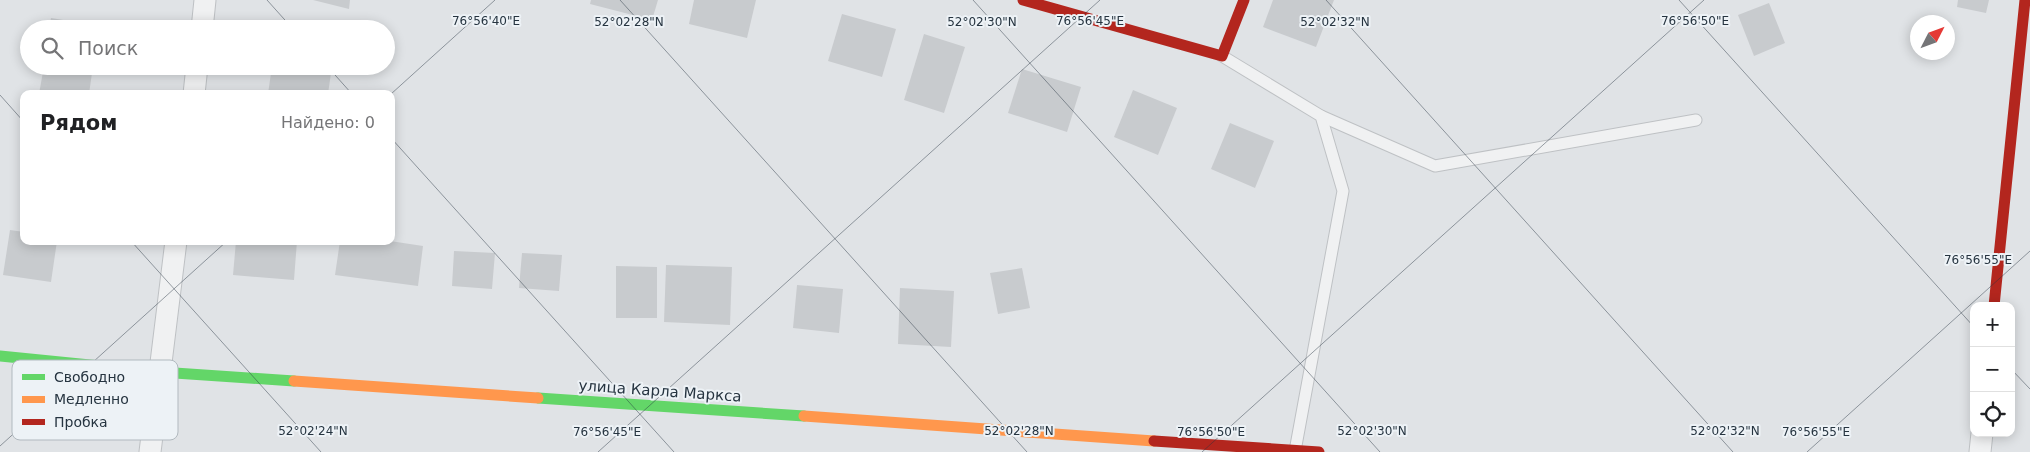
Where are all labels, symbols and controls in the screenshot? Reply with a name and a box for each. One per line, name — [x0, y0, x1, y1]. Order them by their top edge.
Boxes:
text: 76°56'40"E — [452, 14, 520, 28]
text: 76°56'45"E — [1056, 14, 1124, 28]
text: 76°56'50"E — [1661, 14, 1729, 28]
text: 52°02'28"N — [594, 15, 664, 29]
text: 52°02'30"N — [947, 15, 1017, 29]
text: 52°02'32"N — [1300, 15, 1370, 29]
north arrow — [1910, 15, 1955, 60]
search box — [20, 20, 395, 75]
icon: search — [38, 34, 66, 62]
text: Поиск — [78, 37, 138, 59]
text: Рядом — [40, 111, 117, 135]
text: Найдено: 0 — [281, 113, 375, 132]
text: 76°56'55"E — [1944, 253, 2012, 267]
map controls — [1970, 302, 2015, 437]
button: + — [1970, 302, 2015, 347]
button: − — [1970, 347, 2015, 392]
legend — [12, 360, 178, 440]
text: Свободно — [54, 369, 125, 385]
street label: улица Карла Маркса — [578, 376, 742, 406]
text: Медленно — [54, 391, 129, 407]
button: locate — [1970, 392, 2015, 437]
text: Пробка — [54, 414, 108, 430]
text: 52°02'24"N — [278, 424, 348, 438]
text: 52°02'28"N — [984, 424, 1054, 438]
text: 52°02'30"N — [1337, 424, 1407, 438]
text: 52°02'32"N — [1690, 424, 1760, 438]
text: 76°56'45"E — [573, 425, 641, 439]
text: 76°56'50"E — [1177, 425, 1245, 439]
text: 76°56'55"E — [1782, 425, 1850, 439]

